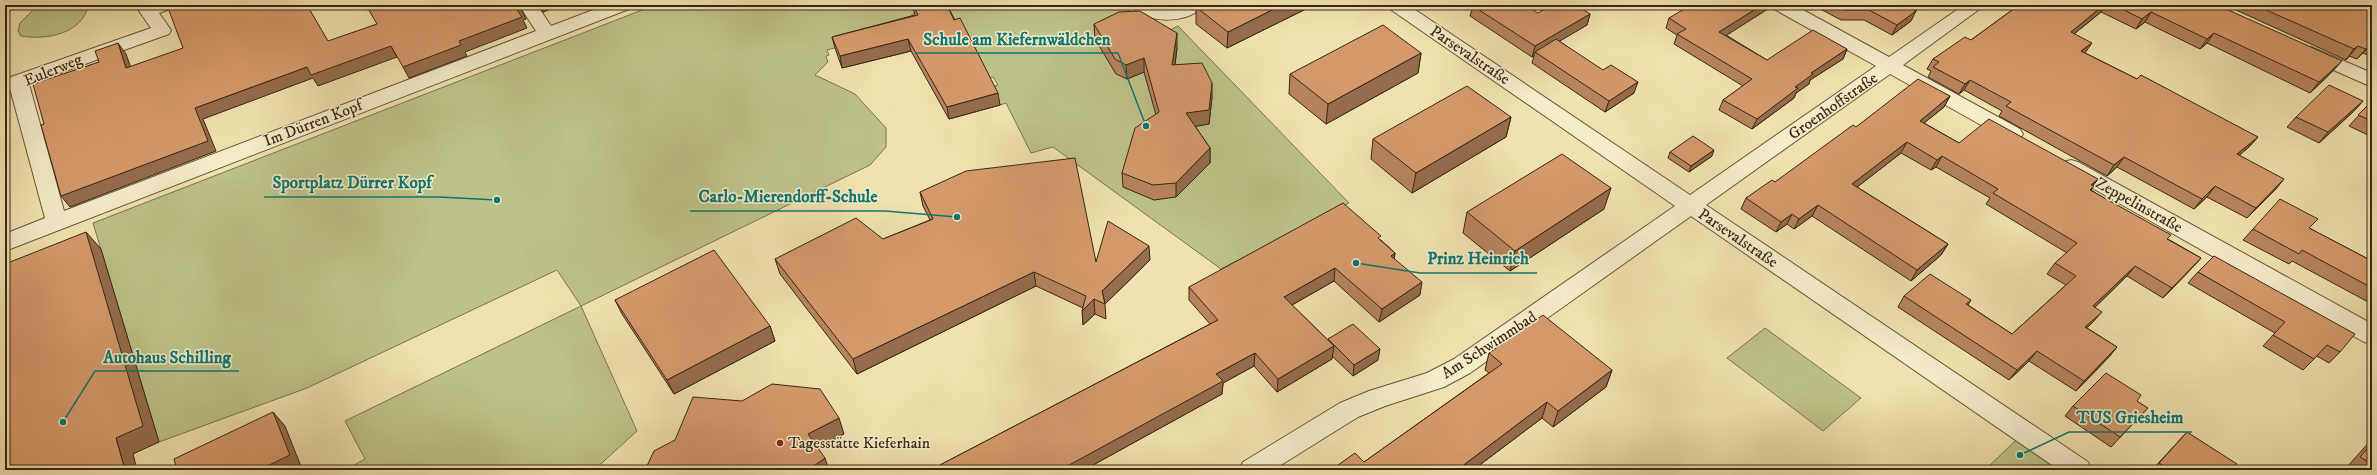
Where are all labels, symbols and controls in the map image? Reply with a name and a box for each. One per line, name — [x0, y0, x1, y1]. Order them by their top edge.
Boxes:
street label: Parsevalstraße — [1426, 21, 1514, 89]
callout: Schule am Kiefernwäldchen — [915, 24, 1118, 53]
text: Schule am Kiefernwäldchen — [923, 29, 1111, 51]
street label: Eulerweg — [21, 49, 85, 91]
street label: Groenhoffstraße — [1784, 68, 1882, 144]
street label: Im Dürren Kopf — [261, 94, 368, 151]
callout: Sportplatz Dürrer Kopf — [264, 168, 439, 197]
text: Sportplatz Dürrer Kopf — [272, 172, 435, 194]
street label: Zeppelinstraße — [2092, 173, 2186, 237]
callout: Carlo-Mierendorff-Schule — [690, 182, 885, 211]
text: Carlo-Mierendorff-Schule — [699, 186, 877, 208]
street label: Parsevalstraße — [1694, 204, 1782, 272]
callout: Prinz Heinrich — [1420, 244, 1537, 273]
text: Prinz Heinrich — [1427, 248, 1529, 270]
street label: Am Schwimmbad — [1438, 307, 1541, 383]
callout: Autohaus Schilling — [95, 342, 239, 371]
text: Autohaus Schilling — [102, 347, 232, 369]
callout: TUS Griesheim — [2069, 403, 2192, 432]
text: TUS Griesheim — [2076, 407, 2184, 429]
place label: Tagesstätte Kieferhain — [788, 433, 931, 453]
marker: Tagesstätte Kieferhain — [775, 438, 785, 448]

